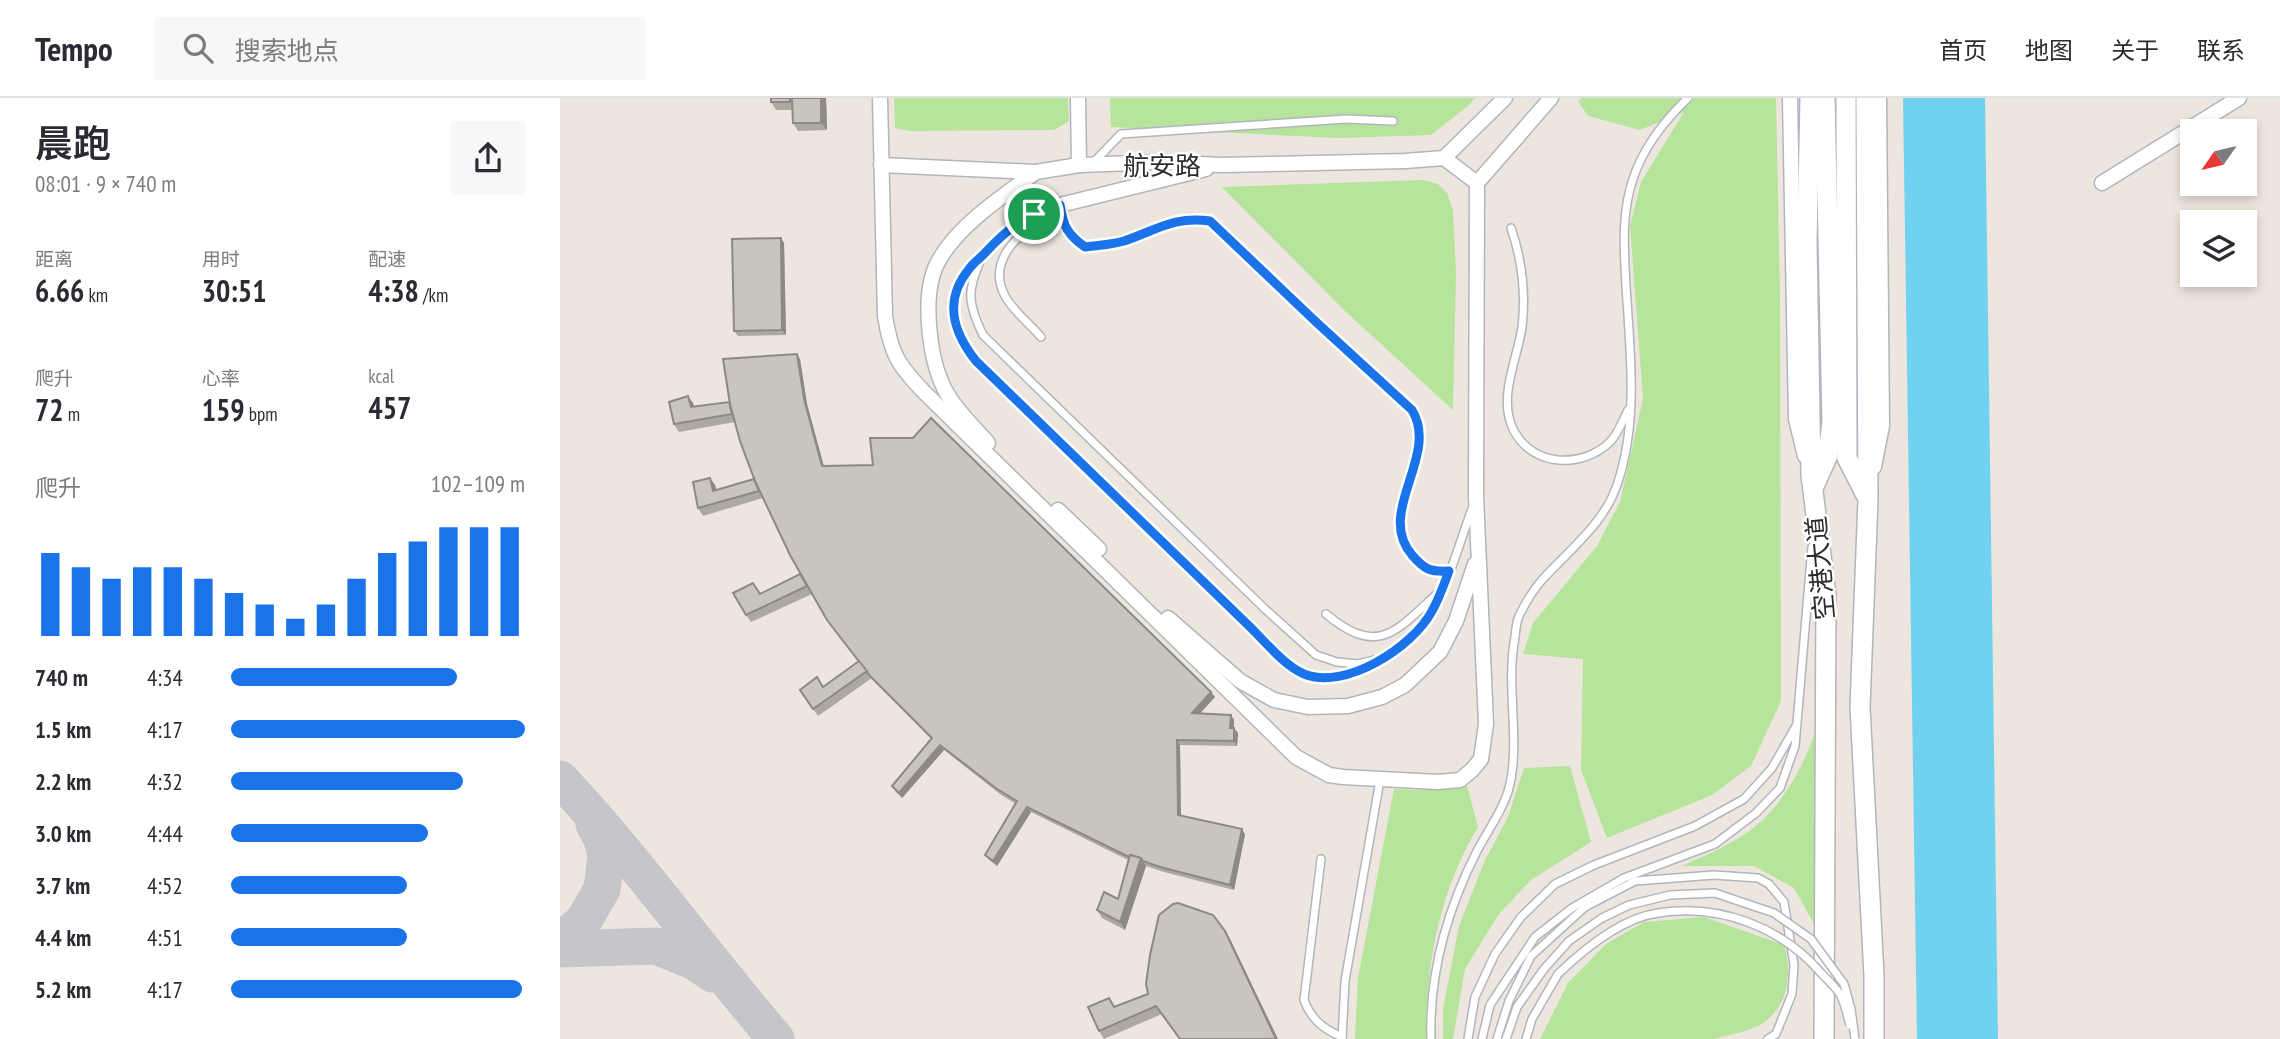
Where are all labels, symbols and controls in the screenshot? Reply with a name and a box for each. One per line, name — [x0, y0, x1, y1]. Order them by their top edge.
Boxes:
search box — [155, 17, 645, 80]
text: Tempo — [35, 27, 113, 70]
icon: search — [179, 29, 217, 67]
text: 搜索地点 — [235, 34, 339, 67]
text: 首页 — [1939, 35, 1987, 66]
text: 地图 — [2025, 35, 2073, 66]
text: 关于 — [2111, 35, 2159, 66]
text: 联系 — [2197, 35, 2245, 66]
text: 晨跑 — [35, 118, 111, 167]
north arrow — [2180, 119, 2258, 196]
map controls — [2180, 119, 2257, 287]
button: share — [451, 121, 525, 195]
street label: 航安路 — [1123, 149, 1201, 182]
text: 08:01 · 9 × 740 m — [35, 169, 176, 198]
pin — [1004, 184, 1064, 244]
icon: arrive — [1015, 195, 1053, 233]
button: layers — [2180, 210, 2257, 287]
text: 距离 — [35, 247, 73, 271]
text: 用时 — [202, 247, 240, 271]
text: 配速 — [368, 247, 406, 271]
text: 6.66 — [35, 271, 84, 310]
text: 30:51 — [202, 271, 267, 310]
text: 4:38 — [368, 271, 419, 310]
text: km — [84, 283, 108, 307]
text: /km — [419, 283, 448, 307]
text: kcal — [368, 364, 394, 388]
text: 爬升 — [35, 366, 73, 390]
text: 心率 — [202, 366, 240, 390]
text: 457 — [368, 388, 411, 427]
text: 72 — [35, 390, 64, 429]
text: 159 — [202, 390, 245, 429]
text: m — [64, 402, 80, 426]
text: bpm — [245, 402, 278, 426]
text: 102–109 m — [431, 469, 525, 498]
text: 爬升 — [35, 473, 81, 502]
street label: 空港大道 — [1799, 515, 1841, 621]
text: 740 m — [35, 663, 88, 692]
text: 4:34 — [147, 663, 183, 692]
text: 1.5 km — [35, 715, 91, 744]
text: 4:17 — [147, 715, 183, 744]
text: 2.2 km — [35, 767, 91, 796]
text: 4:32 — [147, 767, 183, 796]
text: 3.0 km — [35, 819, 91, 848]
text: 4:44 — [147, 819, 183, 848]
text: 3.7 km — [35, 871, 90, 900]
text: 4:52 — [147, 871, 183, 900]
text: 4.4 km — [35, 923, 91, 952]
text: 4:51 — [147, 923, 183, 952]
text: 5.2 km — [35, 975, 91, 1004]
text: 4:17 — [147, 975, 183, 1004]

